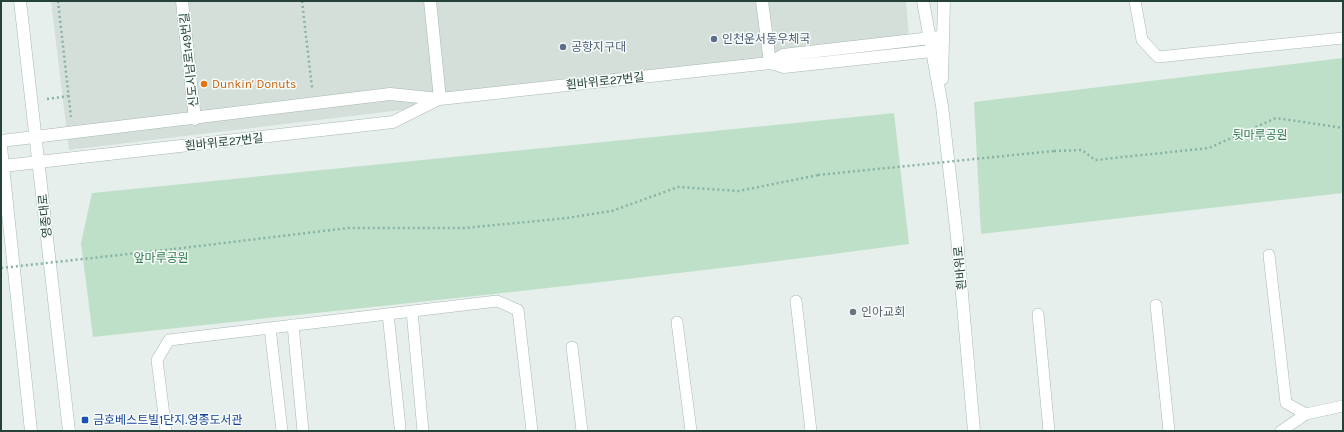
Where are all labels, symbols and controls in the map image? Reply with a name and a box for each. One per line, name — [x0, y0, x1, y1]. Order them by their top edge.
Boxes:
street label: 신도시남로149번길 — [177, 12, 201, 108]
place label: 인천운서동우체국 — [722, 32, 810, 46]
marker: 인천운서동우체국 — [709, 34, 719, 44]
place label: 공항지구대 — [571, 40, 626, 54]
marker: 공항지구대 — [558, 42, 568, 52]
street label: 흰바위로27번길 — [565, 70, 645, 92]
place label: Dunkin' Donuts — [212, 77, 296, 91]
marker: Dunkin' Donuts — [199, 79, 209, 89]
park label: 뒷마루공원 — [1232, 128, 1288, 142]
street label: 흰바위로27번길 — [184, 131, 264, 153]
street label: 영종대로 — [36, 193, 54, 239]
street label: 흰바위로 — [951, 245, 969, 291]
park label: 앞마루공원 — [133, 251, 189, 265]
place label: 인아교회 — [861, 305, 905, 319]
marker: 인아교회 — [848, 307, 858, 317]
place label: 금호베스트빌1단지.영종도서관 — [93, 413, 243, 427]
marker: 금호베스트빌1단지.영종도서관 — [80, 415, 90, 425]

